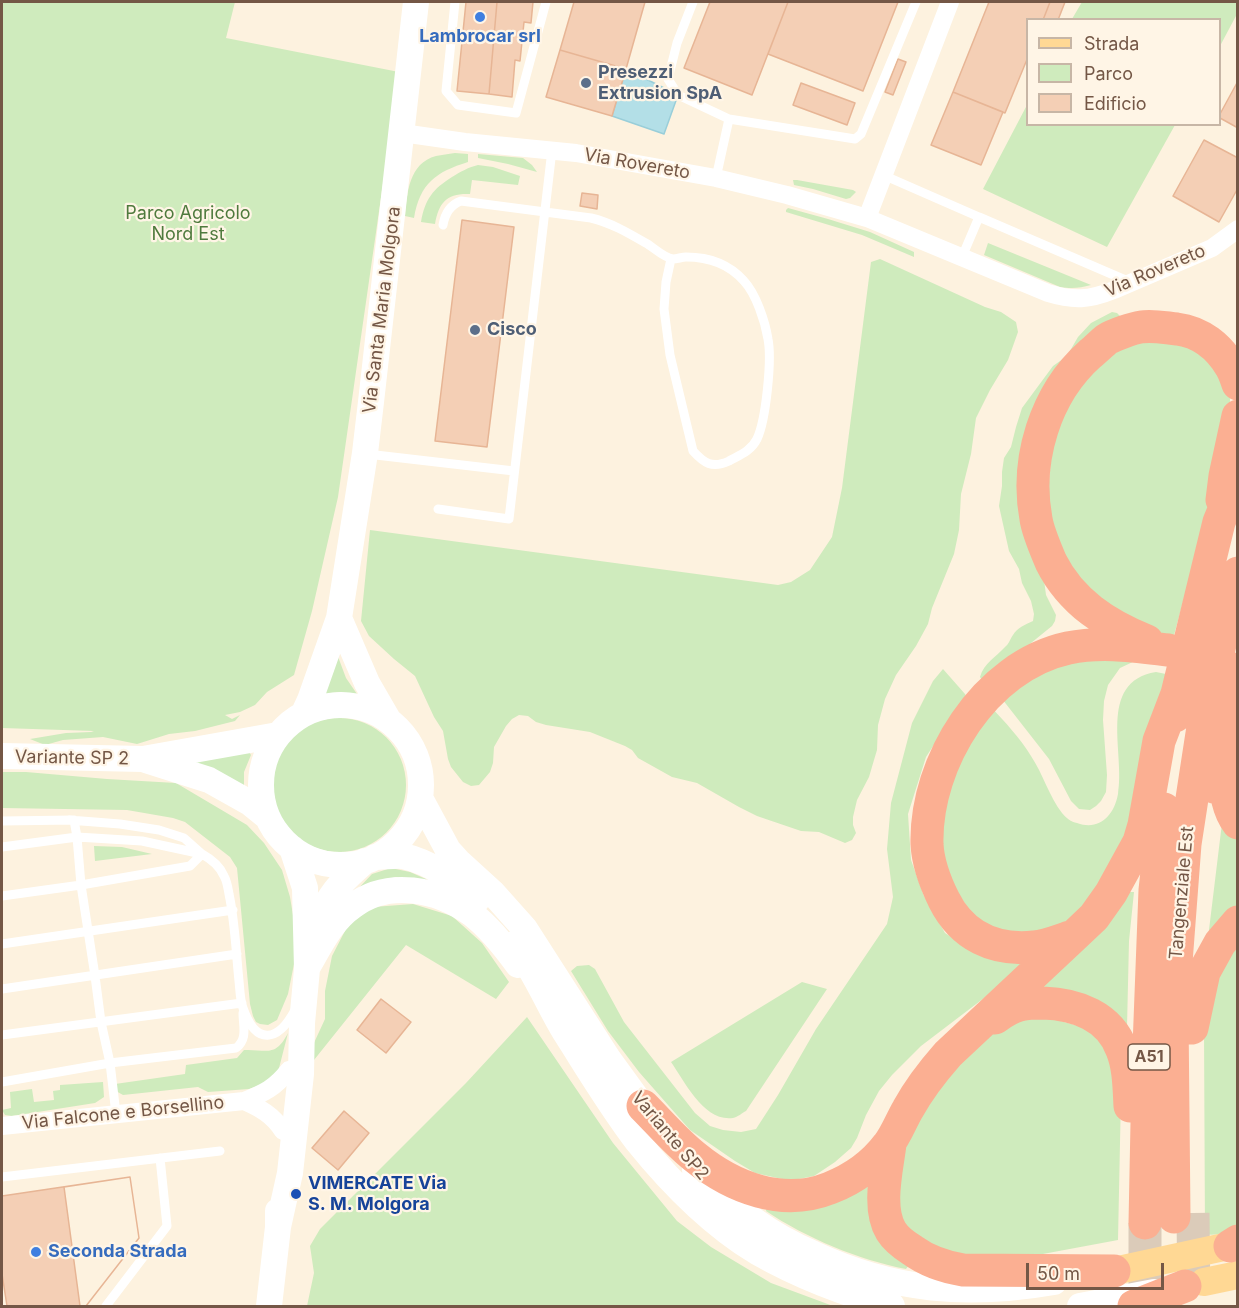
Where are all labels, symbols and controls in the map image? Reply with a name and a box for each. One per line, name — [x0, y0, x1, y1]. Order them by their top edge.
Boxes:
marker: Lambrocar srl — [473, 10, 487, 24]
legend — [1026, 18, 1221, 126]
place label: Lambrocar srl — [419, 26, 541, 48]
text: Strada — [1084, 33, 1139, 54]
place label: Presezzi Extrusion SpA — [598, 62, 722, 104]
text: Parco — [1084, 63, 1133, 84]
marker: Presezzi Extrusion SpA — [579, 76, 593, 90]
text: Edificio — [1084, 93, 1147, 114]
street label: Via Rovereto — [582, 144, 692, 184]
park label: Parco Agricolo Nord Est — [125, 203, 251, 246]
street label: Via Santa Maria Molgora — [359, 205, 405, 415]
street label: Via Rovereto — [1101, 240, 1209, 302]
place label: Cisco — [487, 319, 537, 341]
marker: Cisco — [468, 323, 482, 337]
street label: Variante SP 2 — [15, 746, 129, 770]
street label: Tangenziale Est — [1165, 825, 1199, 961]
road number: A51 — [1128, 1044, 1170, 1070]
street label: Variante SP2 — [627, 1087, 713, 1185]
street label: Via Falcone e Borsellino — [21, 1092, 225, 1134]
place label: VIMERCATE Via S. M. Molgora — [308, 1173, 447, 1216]
marker: VIMERCATE Via S. M. Molgora — [289, 1187, 303, 1201]
place label: Seconda Strada — [48, 1241, 187, 1263]
marker: Seconda Strada — [29, 1245, 43, 1259]
scale bar — [1029, 1251, 1167, 1289]
text: 50 m — [1037, 1263, 1080, 1284]

